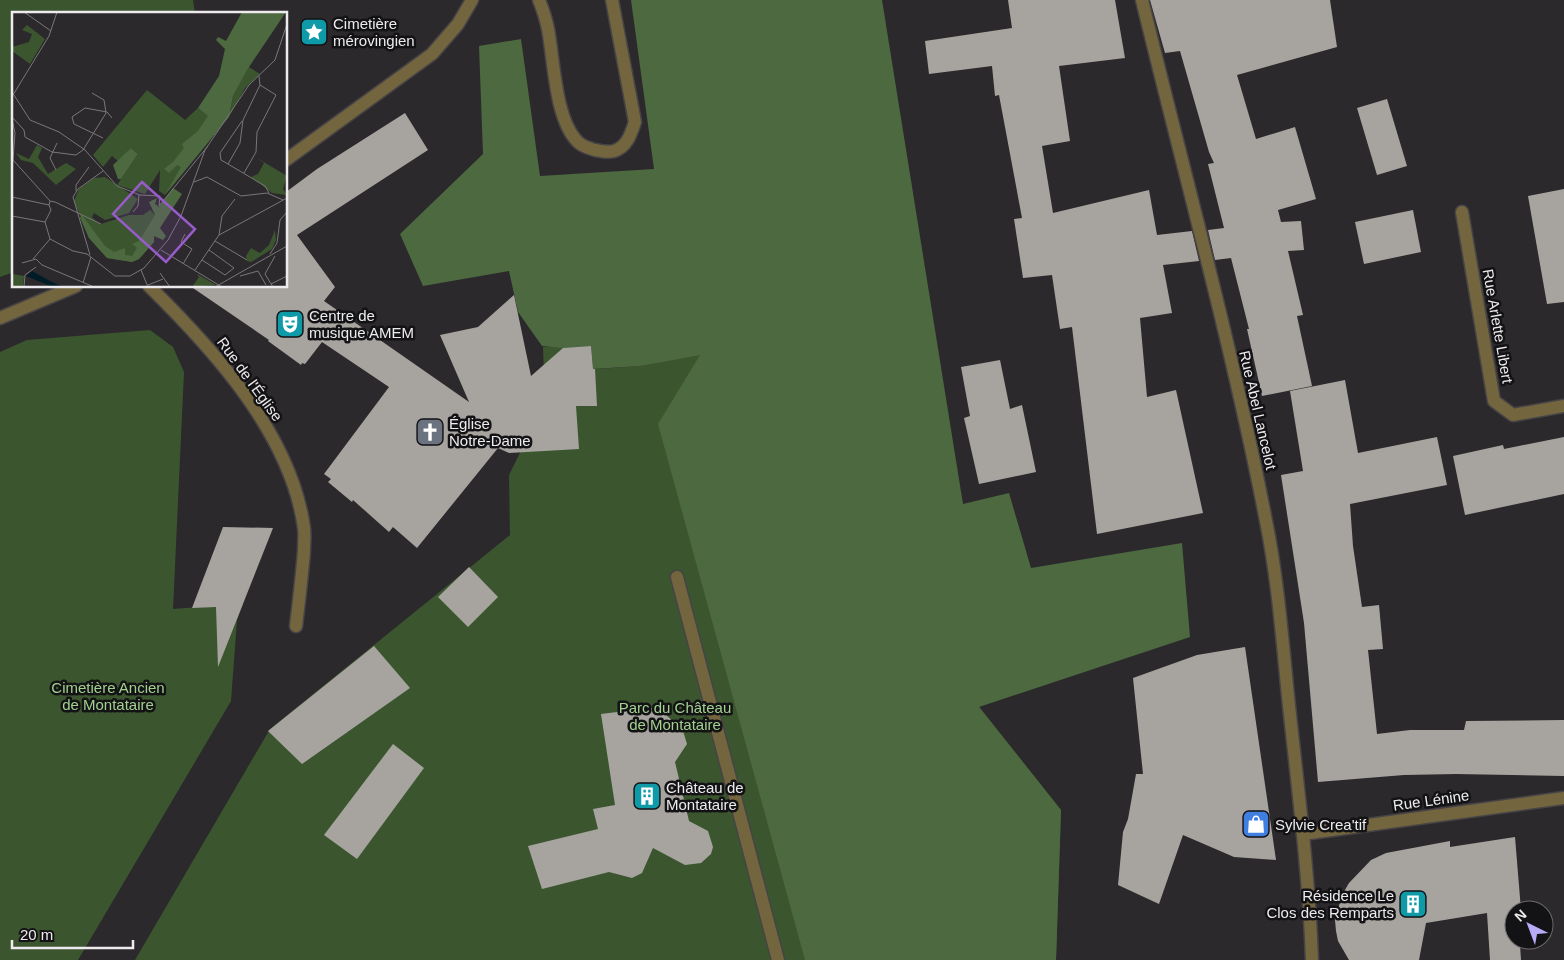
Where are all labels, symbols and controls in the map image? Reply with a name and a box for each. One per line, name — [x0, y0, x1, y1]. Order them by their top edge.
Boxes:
inset map — [12, 12, 288, 288]
place label: Cimetière mérovingien — [333, 15, 415, 49]
place icon: Cimetière mérovingien — [299, 17, 329, 47]
street label: Rue Arlette Libert — [1480, 267, 1517, 385]
place label: Centre de musique AMEM — [309, 307, 414, 341]
theatre icon: Centre de musique AMEM — [275, 309, 305, 339]
street label: Rue de l'Église — [214, 334, 286, 424]
street label: Rue Abel Lancelot — [1236, 349, 1280, 472]
place label: Église Notre-Dame — [449, 415, 531, 449]
church icon: Église Notre-Dame — [415, 417, 445, 447]
park label: Cimetière Ancien de Montataire — [51, 679, 165, 713]
park label: Parc du Château de Montataire — [619, 699, 731, 733]
place label: Château de Montataire — [666, 779, 744, 813]
building icon: Château de Montataire — [632, 781, 662, 811]
street label: Rue Lénine — [1392, 786, 1470, 814]
shop icon: Sylvie Crea'tif — [1241, 809, 1271, 839]
place label: Sylvie Crea'tif — [1275, 816, 1367, 833]
place label: Résidence Le Clos des Remparts — [1266, 887, 1394, 921]
building icon: Résidence Le Clos des Remparts — [1398, 889, 1428, 919]
north arrow — [1504, 900, 1554, 950]
text: N — [1511, 906, 1529, 925]
scale bar — [12, 918, 134, 950]
text: 20 m — [20, 926, 53, 943]

